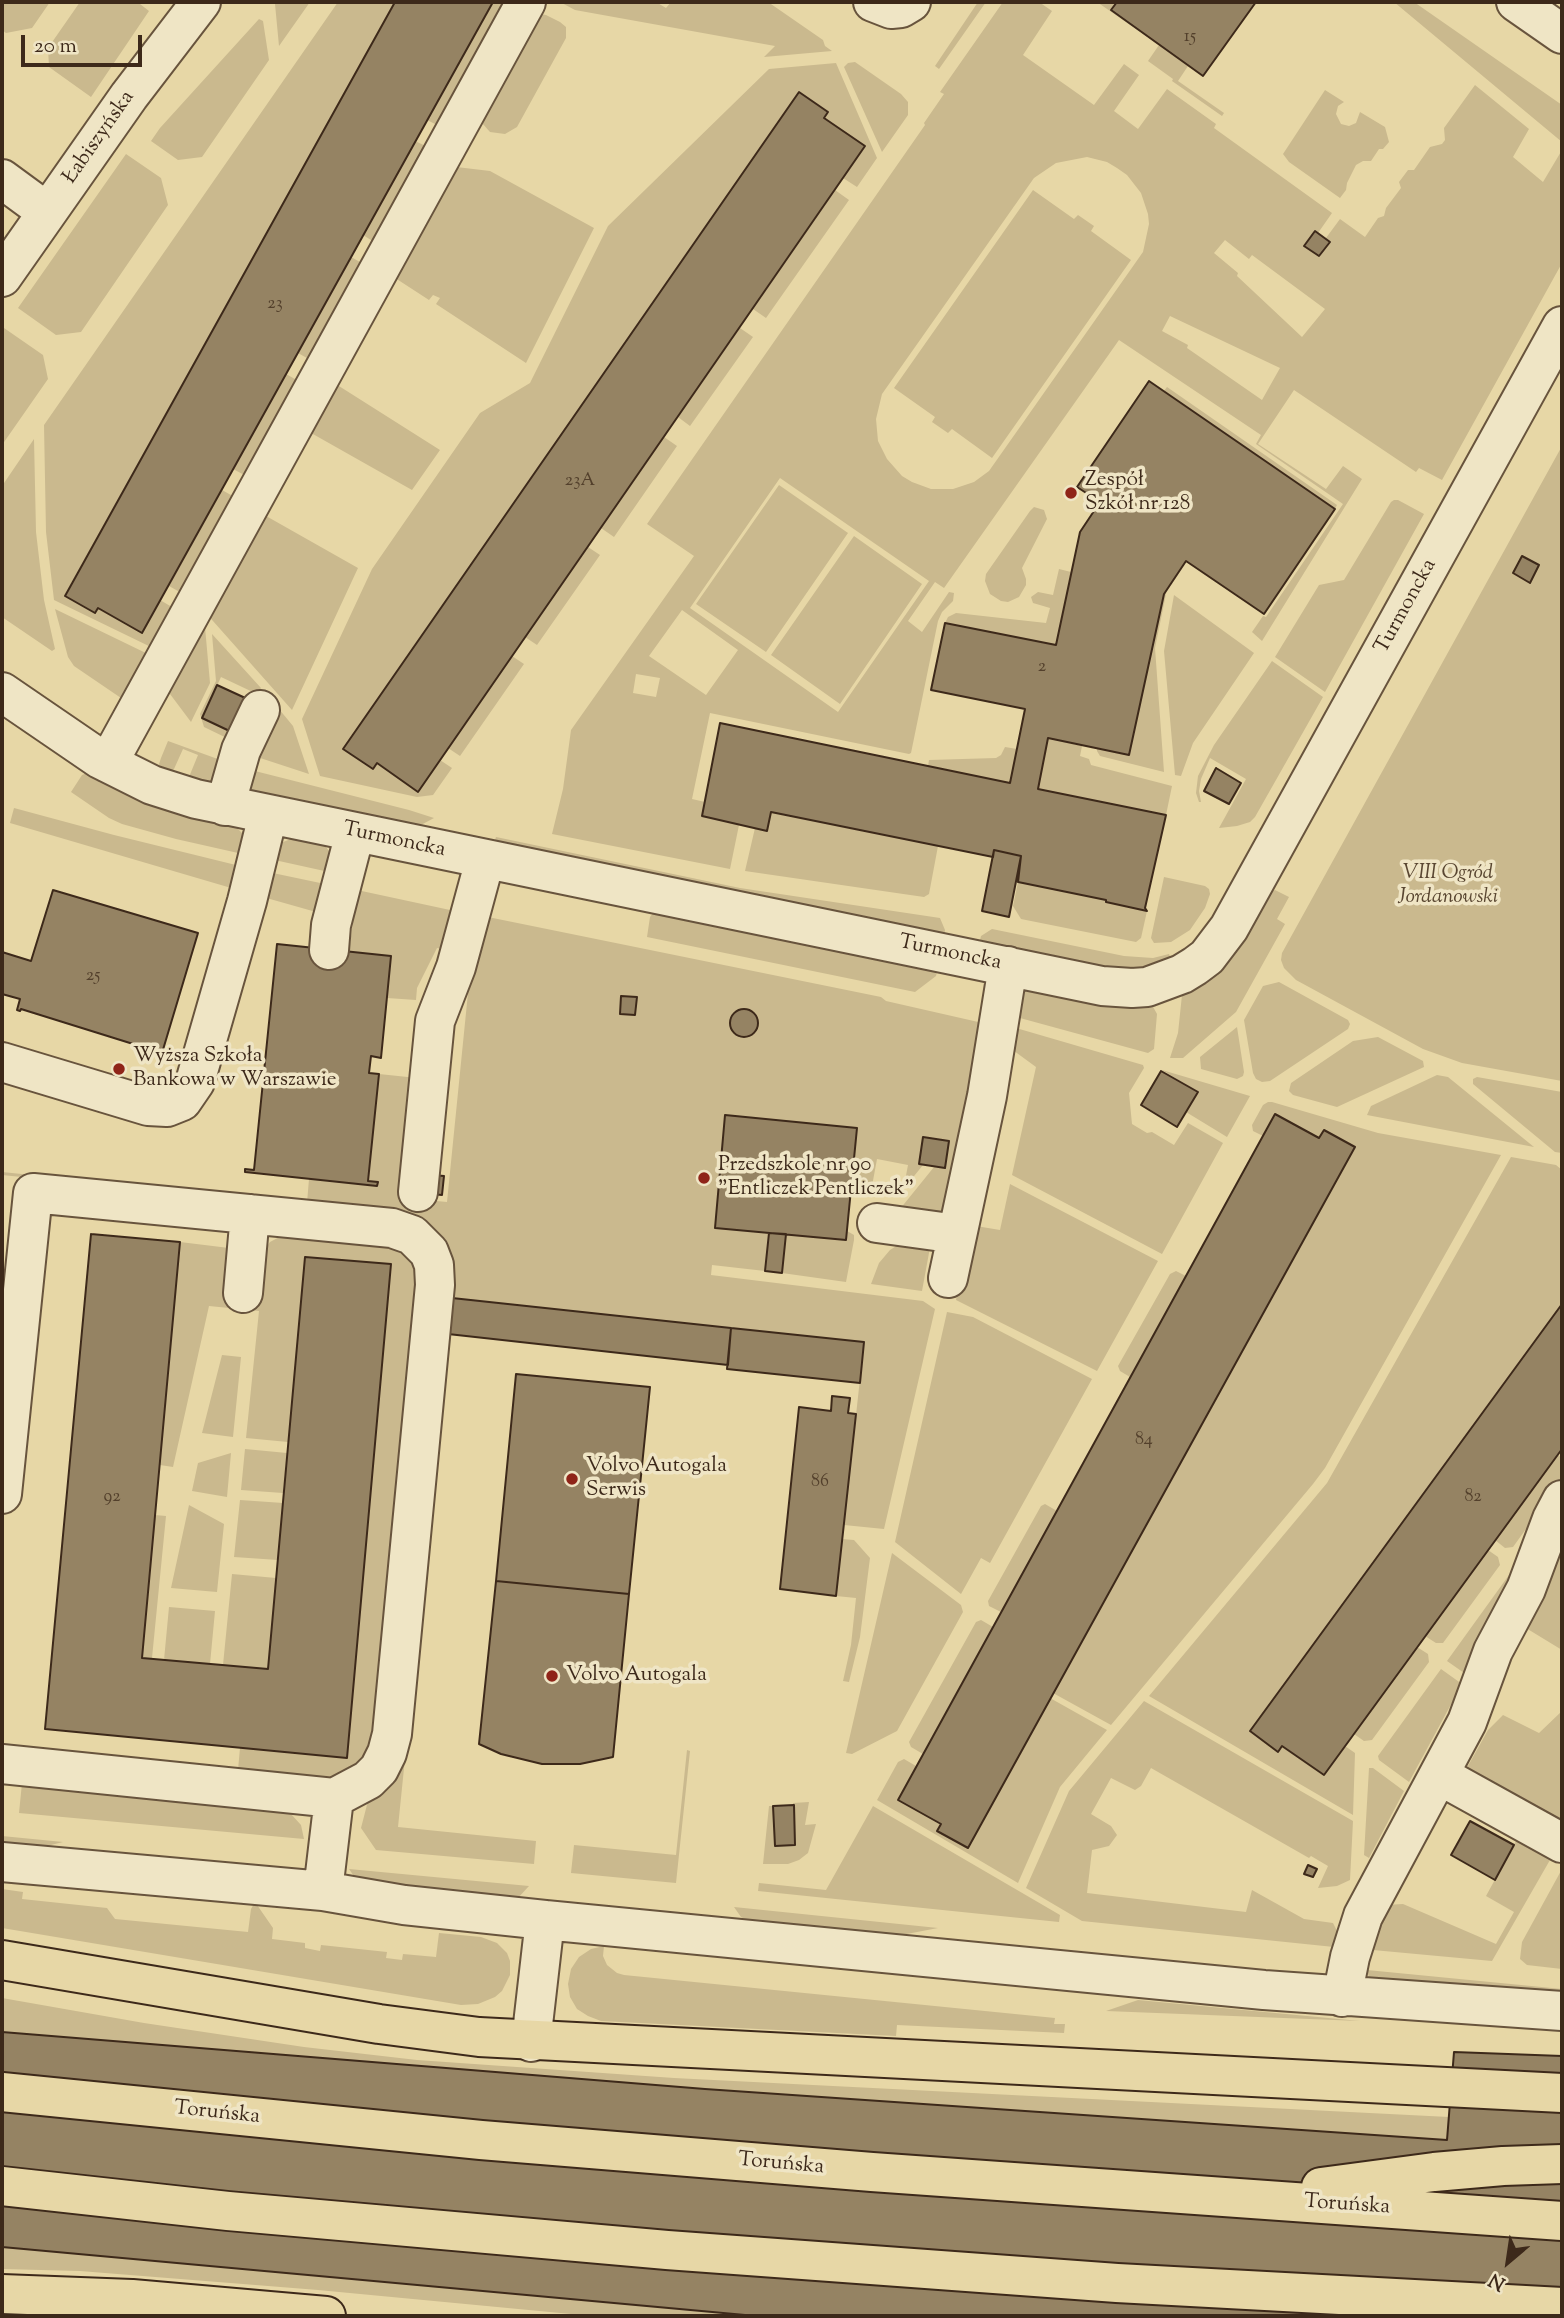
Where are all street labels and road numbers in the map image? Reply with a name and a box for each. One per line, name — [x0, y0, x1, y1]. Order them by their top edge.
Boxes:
street label: Łabiszyńska — [59, 87, 141, 189]
street label: Turmoncka — [1371, 555, 1443, 659]
street label: Turmoncka — [340, 818, 448, 864]
street label: Turmoncka — [896, 931, 1004, 977]
street label: Toruńska — [173, 2097, 261, 2131]
street label: Toruńska — [737, 2149, 825, 2181]
street label: Toruńska — [1303, 2190, 1391, 2222]

